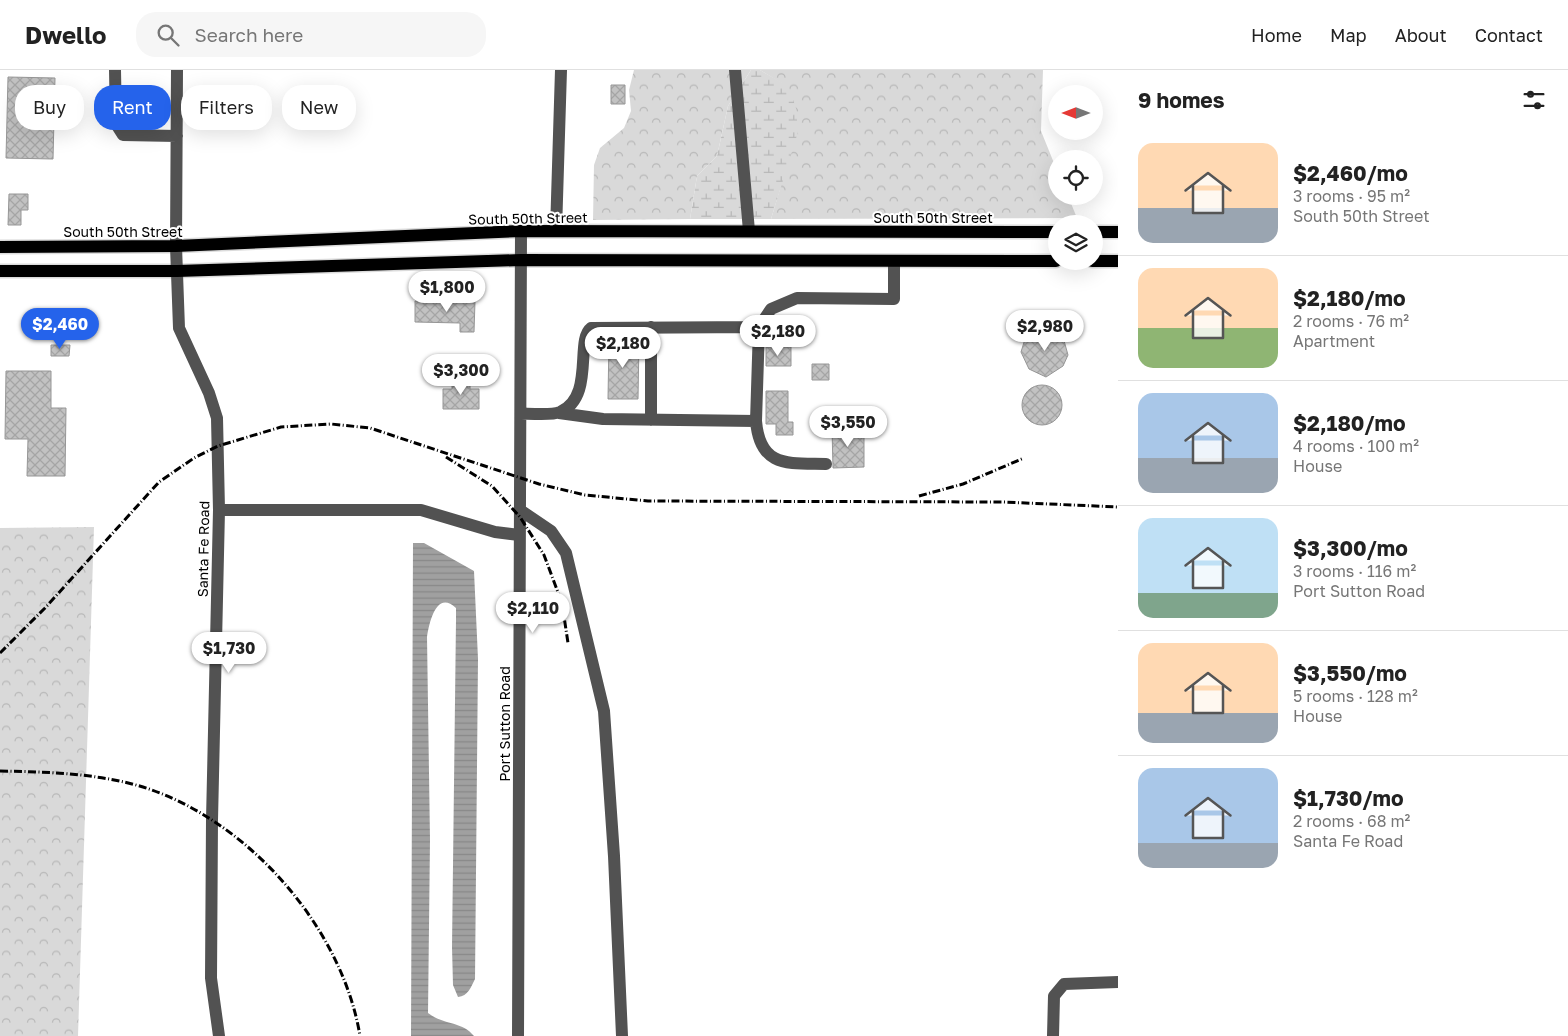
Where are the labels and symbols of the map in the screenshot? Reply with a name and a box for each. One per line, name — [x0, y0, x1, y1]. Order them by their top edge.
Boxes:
north arrow — [1048, 85, 1102, 140]
street label: South 50th Street — [468, 208, 588, 228]
street label: South 50th Street — [873, 209, 993, 226]
street label: South 50th Street — [63, 223, 183, 240]
pin: $1,800 — [406, 270, 488, 313]
pin: $2,460 — [19, 308, 101, 350]
pin: $2,980 — [1004, 310, 1086, 352]
pin: $2,180 — [737, 314, 819, 357]
pin: $2,180 — [582, 326, 664, 369]
pin: $3,300 — [420, 354, 502, 396]
pin: $3,550 — [807, 406, 889, 448]
street label: Santa Fe Road — [194, 501, 212, 597]
pin: $2,110 — [492, 592, 574, 634]
pin: $1,730 — [188, 632, 270, 674]
street label: Port Sutton Road — [496, 666, 513, 782]

